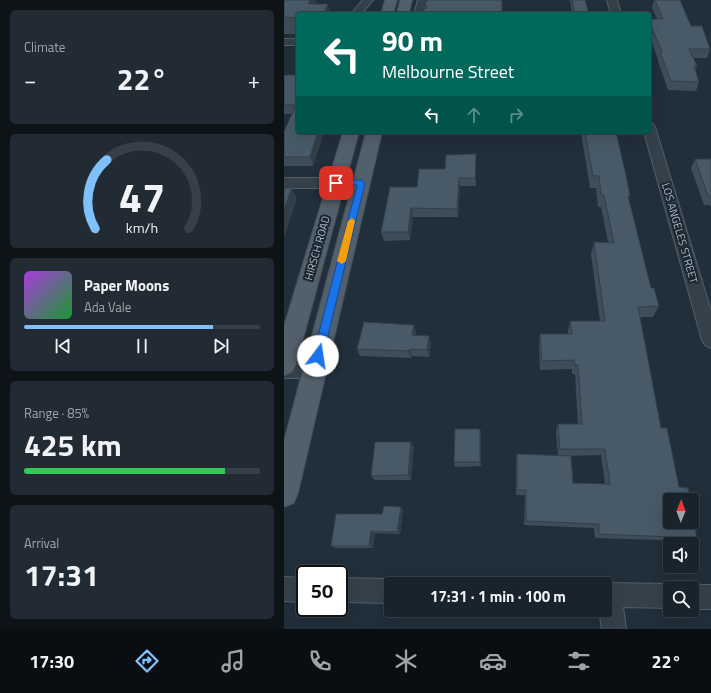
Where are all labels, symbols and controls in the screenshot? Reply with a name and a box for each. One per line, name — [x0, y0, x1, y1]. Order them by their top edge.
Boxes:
text: 90 m — [382, 19, 443, 62]
icon: left — [316, 28, 368, 80]
text: Climate — [24, 37, 65, 57]
text: 22° — [117, 56, 167, 102]
text: Melbourne Street — [382, 58, 514, 85]
text: − — [24, 63, 36, 97]
text: + — [248, 63, 260, 97]
icon: left — [421, 104, 443, 126]
icon: ahead — [463, 104, 485, 126]
icon: right — [505, 104, 527, 126]
text: 47 — [119, 164, 165, 227]
pin — [319, 166, 353, 200]
icon: arrive — [325, 172, 347, 194]
street label: LOS ANGELES STREET — [658, 181, 702, 285]
street label: HIRSCH ROAD — [300, 214, 334, 282]
text: km/h — [126, 216, 158, 238]
text: Paper Moons — [84, 274, 169, 297]
text: Ada Vale — [84, 297, 131, 317]
icon: previous — [52, 335, 74, 357]
icon: pause — [131, 335, 153, 357]
icon: next — [210, 335, 232, 357]
position arrow — [297, 335, 339, 377]
text: Range · 85% — [24, 403, 89, 423]
text: 425 km — [24, 422, 122, 468]
north arrow — [663, 493, 699, 529]
map controls — [663, 493, 699, 617]
text: Arrival — [24, 533, 59, 553]
button: sound — [663, 537, 699, 573]
text: 17:31 — [24, 552, 99, 598]
speed limit sign: 50 — [296, 565, 348, 617]
button: search — [663, 581, 699, 617]
text: 17:31 · 1 min · 100 m — [430, 585, 566, 608]
icon: directions — [133, 647, 161, 675]
icon: music — [219, 647, 247, 675]
icon: phone — [306, 647, 334, 675]
icon: climate — [392, 647, 420, 675]
icon: car — [479, 647, 507, 675]
icon: filters — [565, 647, 593, 675]
text: 17:30 — [29, 648, 74, 675]
text: 22° — [651, 648, 682, 675]

